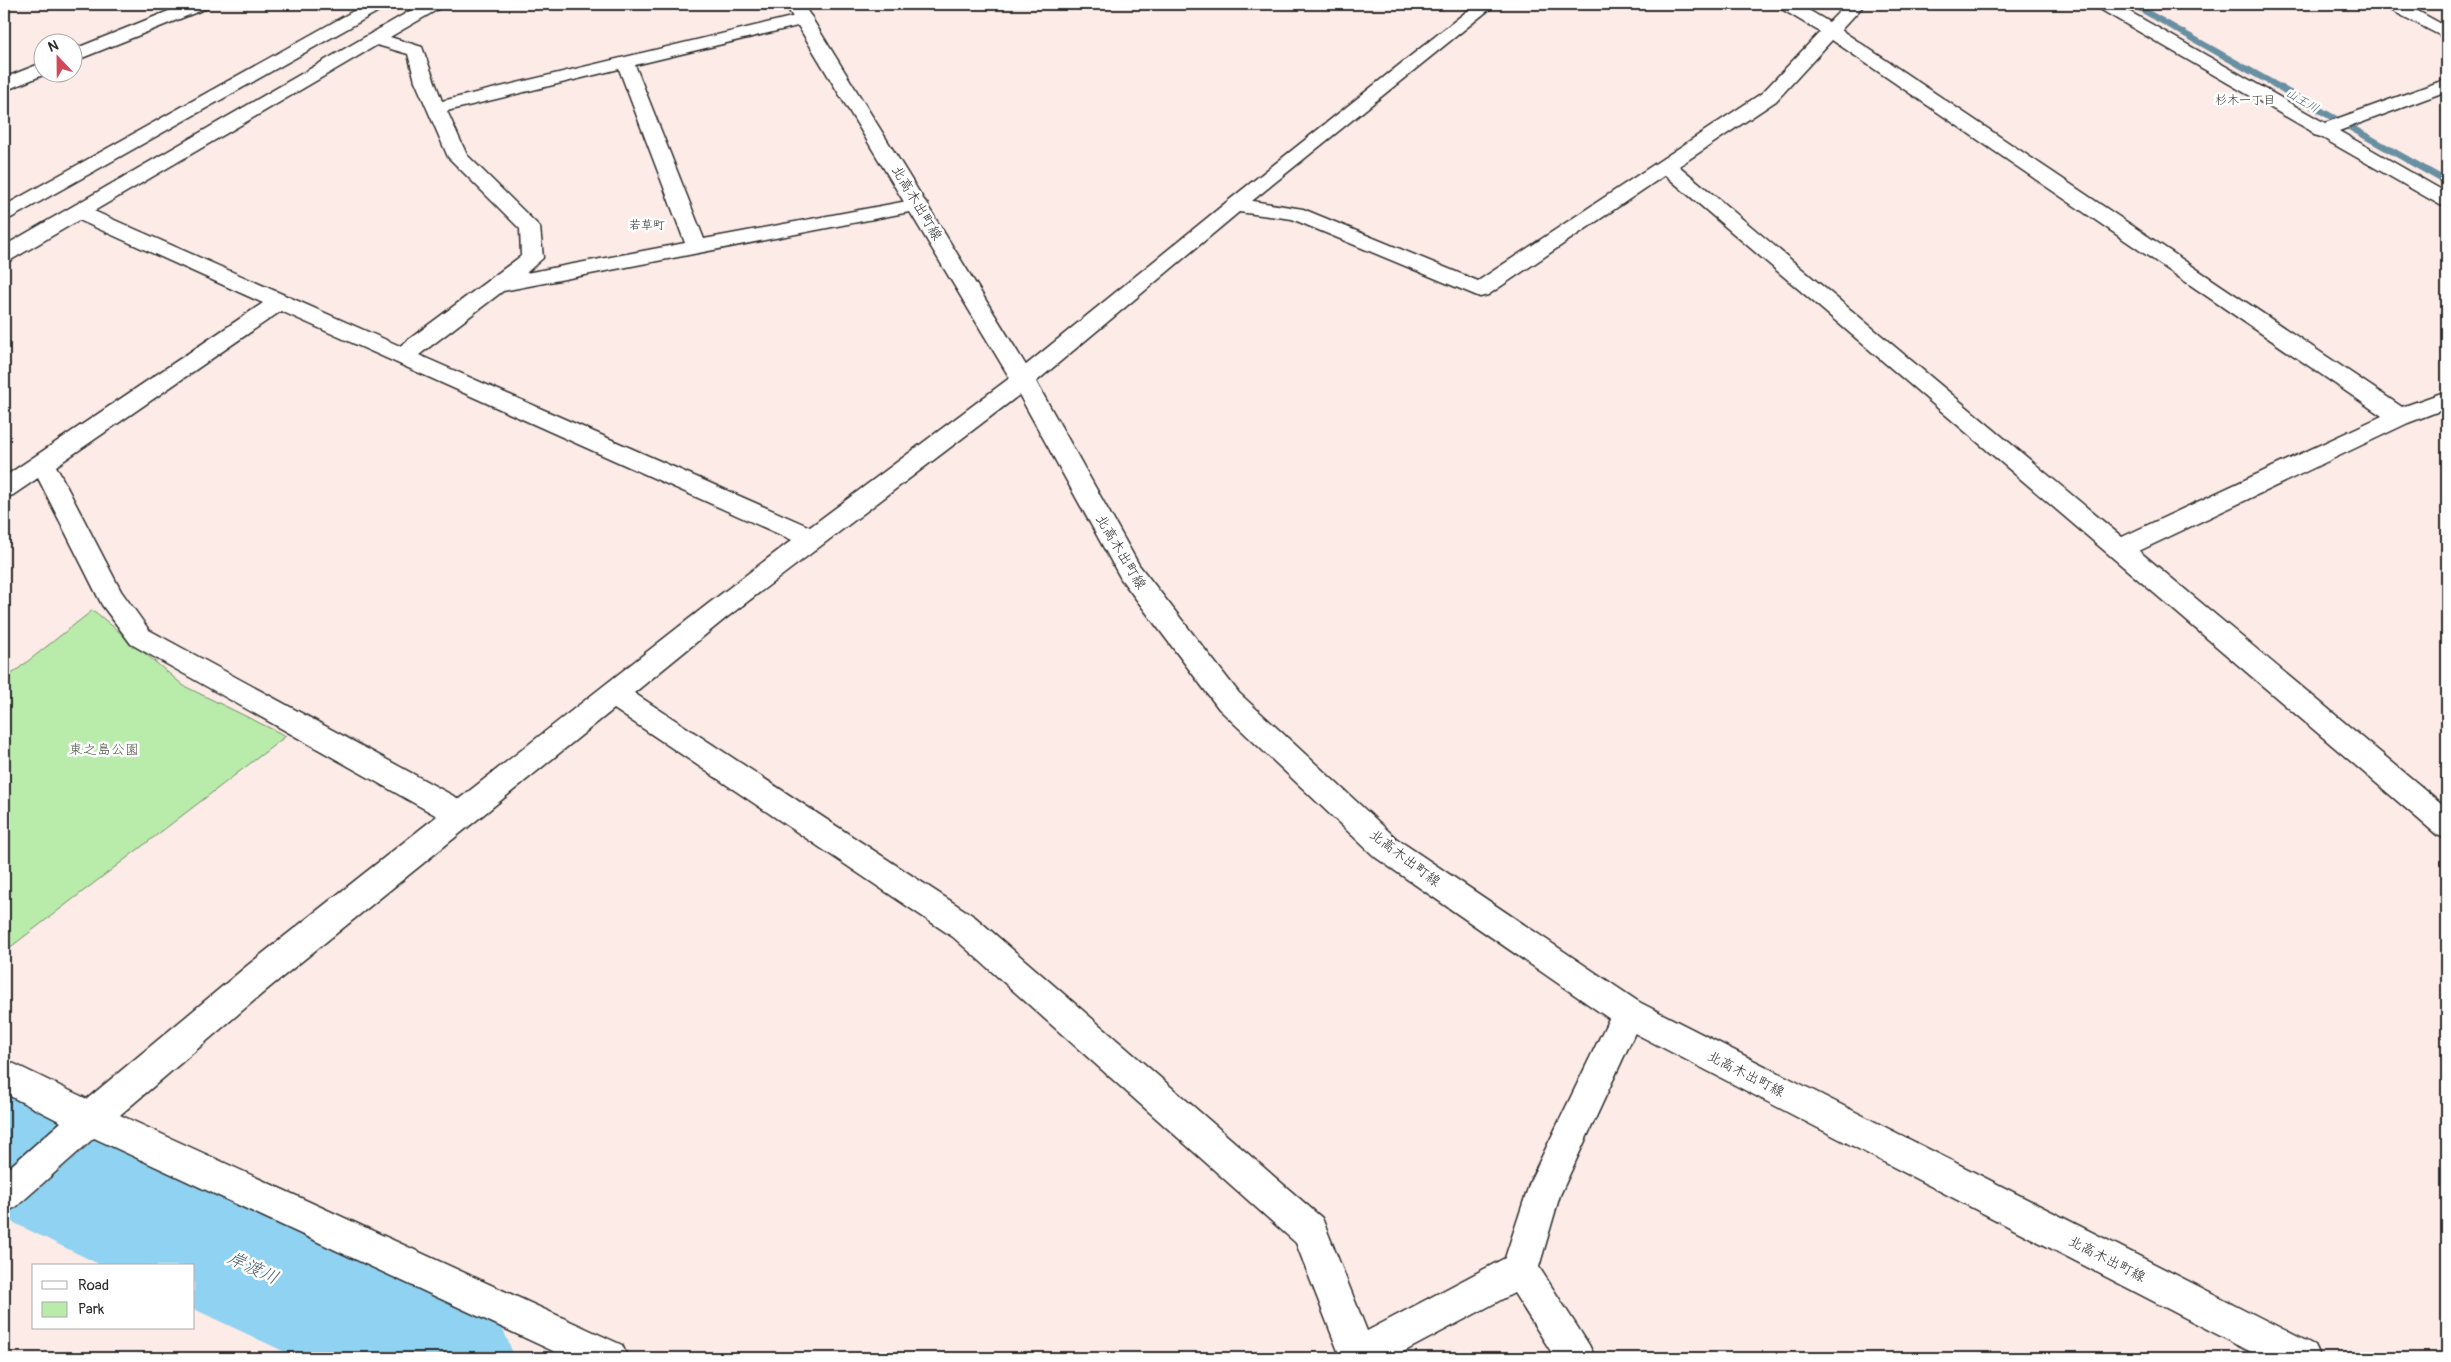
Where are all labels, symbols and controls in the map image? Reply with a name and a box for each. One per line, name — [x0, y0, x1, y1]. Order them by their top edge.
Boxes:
north arrow — [32, 32, 82, 82]
text: N — [46, 37, 61, 56]
water label: 山王川 — [2283, 86, 2321, 116]
district label: 杉木一丁目 — [2215, 93, 2275, 108]
street label: 北高木出町線 — [888, 163, 946, 243]
district label: 若草町 — [629, 218, 665, 233]
street label: 北高木出町線 — [1092, 512, 1150, 592]
park label: 東之島公園 — [69, 741, 139, 758]
street label: 北高木出町線 — [1366, 826, 1444, 890]
street label: 北高木出町線 — [1705, 1047, 1787, 1101]
street label: 北高木出町線 — [2066, 1232, 2148, 1286]
water label: 岸渡川 — [224, 1246, 282, 1290]
legend — [32, 1264, 195, 1330]
text: Road — [78, 1276, 109, 1295]
text: Park — [78, 1300, 105, 1319]

